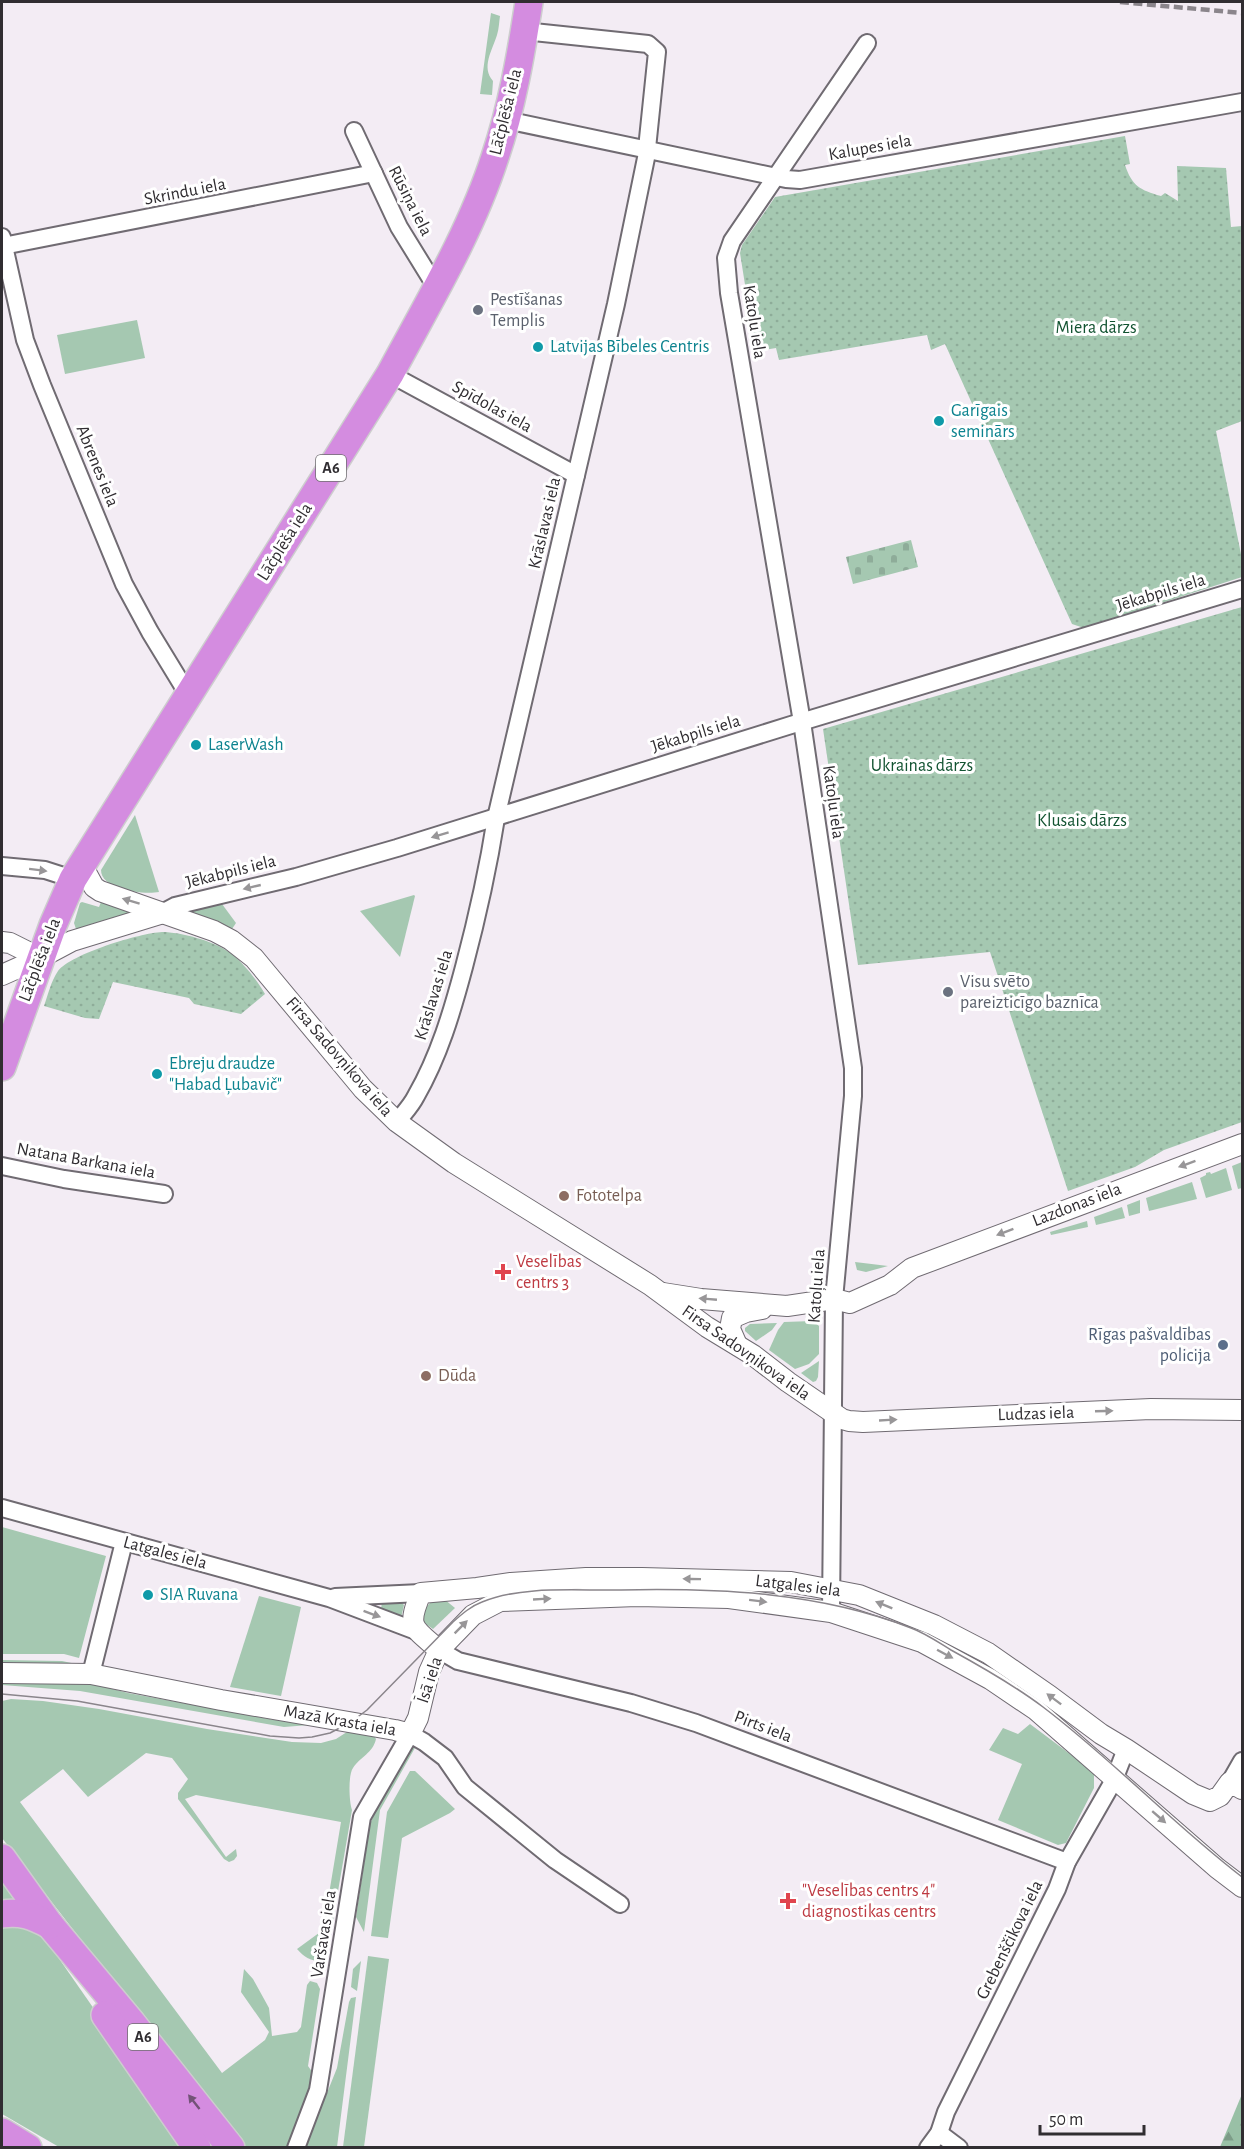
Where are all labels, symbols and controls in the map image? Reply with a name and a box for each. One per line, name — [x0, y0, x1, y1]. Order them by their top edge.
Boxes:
street label: Lāčplēša iela — [487, 67, 525, 157]
street label: Kalupes iela — [827, 132, 913, 164]
street label: Rūsiņa iela — [384, 163, 435, 239]
street label: Skrindu iela — [143, 175, 227, 209]
street label: Katoļu iela — [738, 284, 769, 360]
place label: Pestīšanas Templis — [490, 291, 563, 330]
marker: Pestīšanas Templis — [471, 303, 485, 317]
park label: Miera dārzs — [1055, 319, 1137, 337]
place label: Latvijas Bībeles Centris — [550, 338, 709, 356]
marker: Latvijas Bībeles Centris — [531, 340, 545, 354]
street label: Spīdolas iela — [449, 378, 535, 436]
place label: Garīgais seminārs — [951, 402, 1015, 441]
marker: Garīgais seminārs — [932, 414, 946, 428]
street label: Abrenes iela — [73, 423, 121, 509]
road number: A6 — [316, 455, 346, 481]
street label: Krāslavas iela — [526, 475, 564, 571]
street label: Lāčplēša iela — [254, 500, 316, 584]
street label: Jēkabpils iela — [1114, 571, 1208, 615]
street label: Jēkabpils iela — [649, 712, 743, 756]
place label: LaserWash — [208, 736, 284, 754]
marker: LaserWash — [189, 738, 203, 752]
park label: Ukrainas dārzs — [871, 757, 973, 775]
street label: Katoļu iela — [818, 764, 847, 840]
park label: Klusais dārzs — [1037, 812, 1127, 830]
one-way arrow — [431, 831, 449, 840]
street label: Jēkabpils iela — [184, 852, 278, 892]
one-way arrow — [28, 865, 47, 875]
one-way arrow — [243, 883, 261, 893]
one-way arrow — [121, 896, 139, 906]
street label: Lāčplēša iela — [16, 916, 64, 1004]
street label: Krāslavas iela — [412, 948, 456, 1042]
place label: Visu svēto pareizticīgo baznīca — [960, 973, 1099, 1012]
marker: Visu svēto pareizticīgo baznīca — [941, 985, 955, 999]
street label: Firsa Sadovņikova iela — [282, 994, 396, 1121]
place label: Ebreju draudze "Habad Ļubavič" — [169, 1055, 282, 1095]
marker: Ebreju draudze "Habad Ļubavič" — [150, 1067, 164, 1081]
street label: Natana Barkana iela — [15, 1140, 157, 1182]
one-way arrow — [1178, 1159, 1196, 1169]
street label: Lazdonas iela — [1030, 1180, 1124, 1230]
place label: Fototelpa — [576, 1187, 642, 1205]
marker: Fototelpa — [557, 1189, 571, 1203]
one-way arrow — [996, 1228, 1014, 1237]
street label: Katoļu iela — [805, 1248, 830, 1324]
place label: Veselības centrs 3 — [516, 1253, 582, 1292]
marker: Veselības centrs 3 — [494, 1263, 512, 1281]
one-way arrow — [699, 1295, 718, 1304]
street label: Firsa Sadovņikova iela — [678, 1302, 813, 1405]
place label: Rīgas pašvaldības policija — [1088, 1326, 1211, 1365]
marker: Rīgas pašvaldības policija — [1216, 1338, 1230, 1352]
place label: Dūda — [438, 1367, 476, 1385]
marker: Dūda — [419, 1369, 433, 1383]
street label: Ludzas iela — [997, 1404, 1075, 1424]
one-way arrow — [1095, 1406, 1114, 1415]
one-way arrow — [879, 1416, 898, 1425]
street label: Latgales iela — [121, 1533, 209, 1573]
street label: Latgales iela — [754, 1572, 842, 1600]
one-way arrow — [683, 1574, 702, 1584]
place label: SIA Ruvana — [160, 1586, 238, 1604]
marker: SIA Ruvana — [141, 1588, 155, 1602]
one-way arrow — [533, 1594, 552, 1603]
one-way arrow — [748, 1596, 767, 1606]
one-way arrow — [875, 1600, 893, 1609]
one-way arrow — [364, 1609, 382, 1619]
one-way arrow — [453, 1621, 467, 1635]
one-way arrow — [936, 1649, 953, 1659]
street label: Īsā iela — [412, 1654, 446, 1706]
one-way arrow — [1046, 1693, 1062, 1705]
street label: Mazā Krasta iela — [282, 1702, 398, 1740]
street label: Pirts iela — [732, 1708, 794, 1746]
one-way arrow — [1151, 1810, 1166, 1823]
street label: Grebenščikova iela — [973, 1878, 1047, 2002]
place label: "Veselības centrs 4" diagnostikas centrs — [802, 1882, 936, 1921]
street label: Varšavas iela — [308, 1889, 340, 1979]
marker: "Veselības centrs 4" diagnostikas centrs — [779, 1892, 797, 1910]
road number: A6 — [128, 2024, 158, 2050]
one-way arrow — [189, 2094, 201, 2109]
scale bar — [1040, 2098, 1144, 2136]
text: 50 m — [1049, 2111, 1083, 2129]

